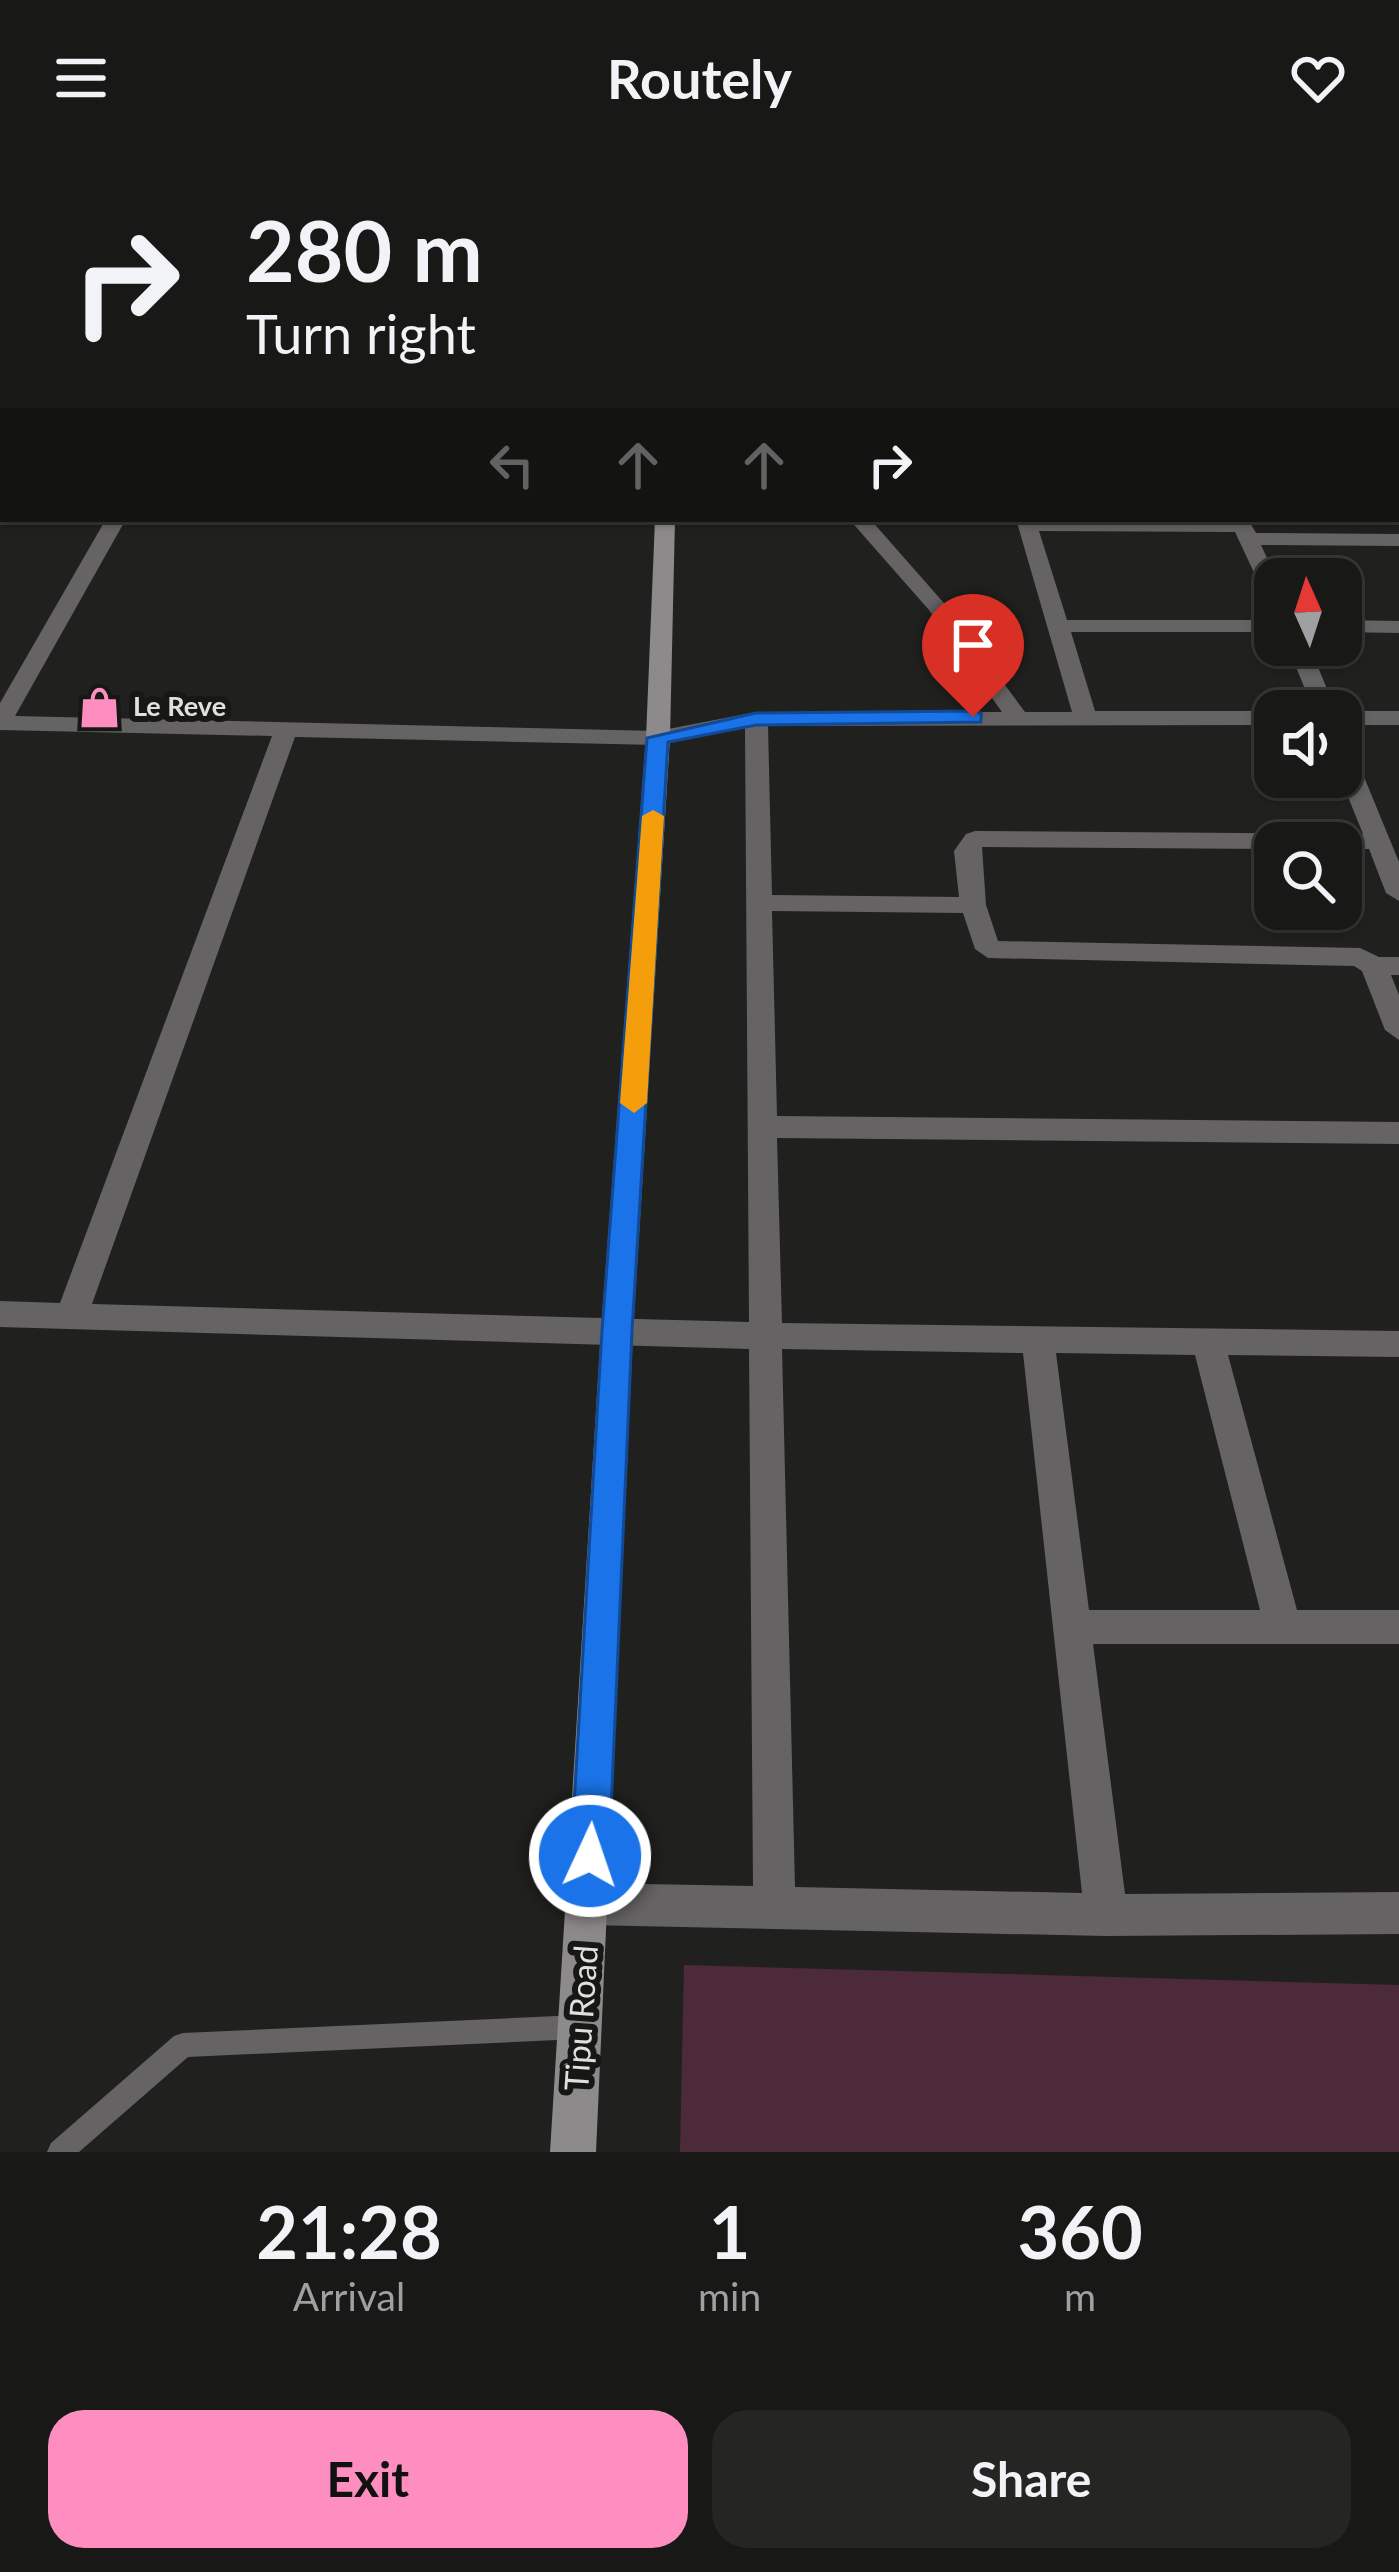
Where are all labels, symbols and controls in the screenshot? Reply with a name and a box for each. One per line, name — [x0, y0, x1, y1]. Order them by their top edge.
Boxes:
icon: menu — [48, 45, 114, 111]
icon: heart — [1285, 45, 1351, 111]
text: Routely — [607, 46, 792, 111]
text: 280 m — [246, 199, 483, 300]
icon: right — [48, 204, 204, 360]
text: Turn right — [246, 301, 476, 366]
icon: left — [479, 432, 545, 498]
icon: ahead — [605, 432, 671, 498]
icon: ahead — [731, 432, 797, 498]
icon: right — [857, 432, 923, 498]
north arrow — [1254, 558, 1362, 666]
map controls — [1254, 558, 1362, 930]
pin — [922, 594, 1024, 717]
icon: arrive — [940, 612, 1006, 678]
shop icon: Le Reve — [76, 684, 122, 730]
place label: Le Reve — [133, 689, 226, 722]
button: sound — [1254, 690, 1362, 798]
button: search — [1254, 822, 1362, 930]
position arrow — [527, 1793, 653, 1919]
street label: Tipu Road — [555, 1944, 605, 2092]
text: 21:28 — [256, 2188, 442, 2274]
text: 1 — [709, 2188, 751, 2274]
text: 360 — [1017, 2188, 1143, 2274]
text: Arrival — [293, 2273, 405, 2319]
text: min — [698, 2273, 761, 2319]
text: m — [1064, 2273, 1096, 2319]
button: Exit — [48, 2410, 688, 2548]
button: Share — [712, 2410, 1351, 2548]

